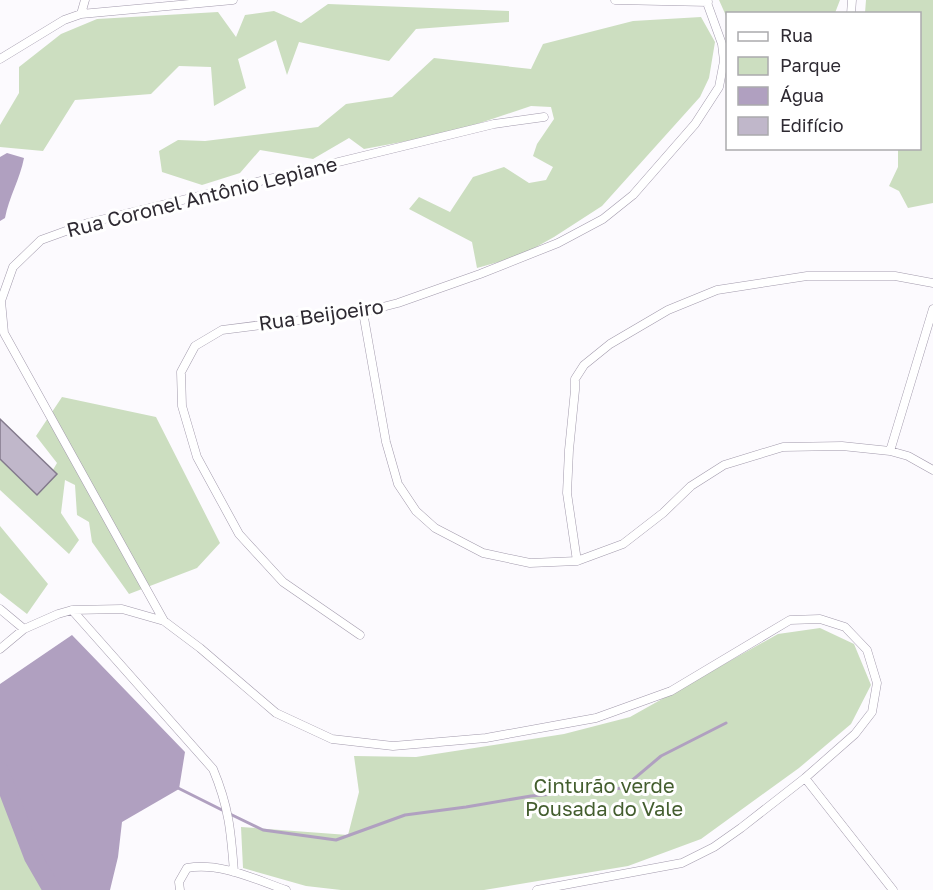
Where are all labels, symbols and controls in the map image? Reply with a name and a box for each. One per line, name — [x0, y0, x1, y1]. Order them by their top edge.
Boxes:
legend — [726, 12, 921, 150]
text: Rua — [780, 24, 813, 46]
text: Parque — [780, 54, 841, 76]
text: Água — [780, 84, 824, 106]
text: Edifício — [780, 114, 844, 136]
street label: Rua Coronel Antônio Lepiane — [64, 151, 339, 241]
street label: Rua Beijoeiro — [257, 293, 385, 335]
park label: Cinturão verde Pousada do Vale — [525, 773, 683, 820]

